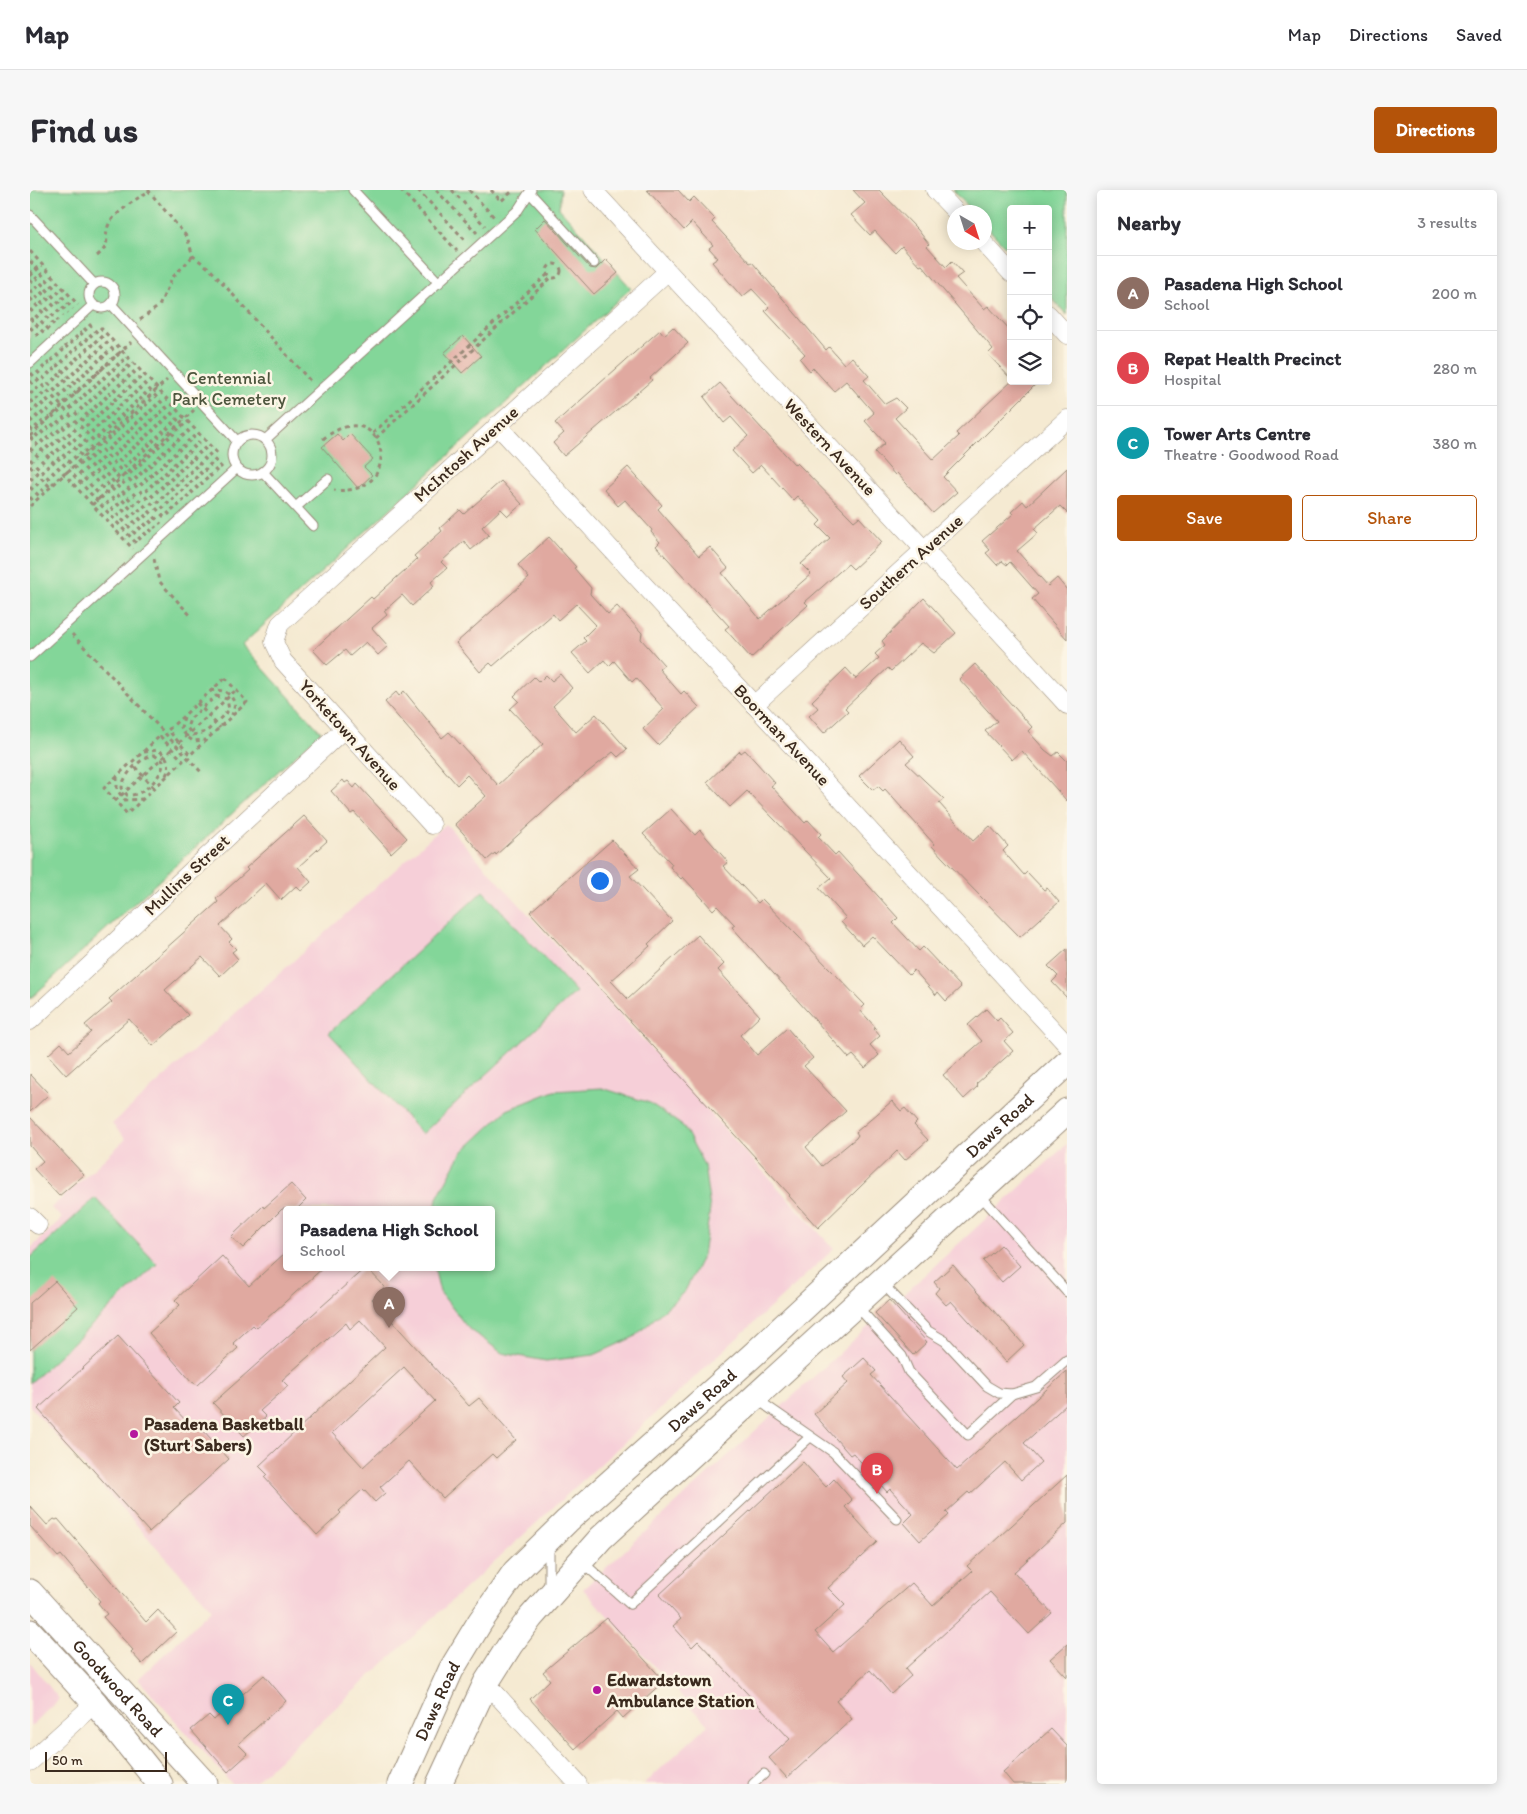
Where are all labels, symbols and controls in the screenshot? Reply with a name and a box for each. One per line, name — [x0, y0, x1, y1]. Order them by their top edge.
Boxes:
text: Map — [25, 20, 69, 49]
text: Map — [1288, 24, 1321, 46]
text: Directions — [1349, 24, 1428, 46]
text: Saved — [1456, 24, 1502, 46]
button: Directions — [1374, 107, 1497, 153]
text: Find us — [30, 109, 138, 151]
north arrow — [947, 205, 992, 250]
map controls — [1007, 205, 1052, 385]
button: + — [1007, 205, 1052, 250]
text: Nearby — [1117, 210, 1181, 235]
text: 3 results — [1417, 213, 1477, 232]
button: − — [1007, 250, 1052, 295]
text: Pasadena High School — [1164, 272, 1343, 295]
text: A — [1128, 284, 1138, 303]
text: 200 m — [1432, 284, 1477, 303]
button: locate — [1007, 295, 1052, 340]
text: School — [1164, 295, 1210, 314]
button: layers — [1007, 340, 1052, 385]
text: Repat Health Precinct — [1164, 347, 1341, 370]
text: B — [1128, 359, 1138, 378]
text: 280 m — [1433, 359, 1477, 378]
park label: Centennial Park Cemetery — [172, 367, 287, 410]
text: Hospital — [1164, 370, 1221, 389]
street label: Western Avenue — [779, 394, 881, 500]
street label: McIntosh Avenue — [409, 401, 523, 507]
text: Tower Arts Centre — [1164, 422, 1311, 445]
text: C — [1128, 434, 1138, 453]
text: 380 m — [1433, 434, 1477, 453]
text: Theatre · Goodwood Road — [1164, 445, 1339, 464]
button: Save — [1117, 495, 1292, 541]
button: Share — [1302, 495, 1477, 541]
street label: Southern Avenue — [854, 510, 968, 614]
street label: Yorketown Avenue — [294, 675, 406, 795]
street label: Boorman Avenue — [729, 679, 835, 791]
street label: Mullins Street — [140, 830, 235, 920]
your location — [587, 868, 613, 894]
street label: Daws Road — [961, 1088, 1038, 1163]
popup — [283, 1206, 495, 1271]
text: Pasadena High School — [300, 1218, 478, 1241]
text: School — [300, 1241, 345, 1260]
pin: A — [373, 1287, 405, 1328]
street label: Daws Road — [663, 1364, 741, 1437]
place label: Pasadena Basketball (Sturt Sabers) — [144, 1413, 305, 1456]
marker: Pasadena Basketball (Sturt Sabers) — [128, 1428, 140, 1440]
pin: B — [861, 1453, 893, 1494]
street label: Goodwood Road — [67, 1635, 168, 1742]
street label: Daws Road — [410, 1657, 465, 1744]
place label: Edwardstown Ambulance Station — [606, 1669, 755, 1712]
pin: C — [212, 1684, 244, 1725]
marker: Edwardstown Ambulance Station — [591, 1684, 603, 1696]
scale bar — [45, 1749, 168, 1772]
text: 50 m — [52, 1752, 83, 1769]

